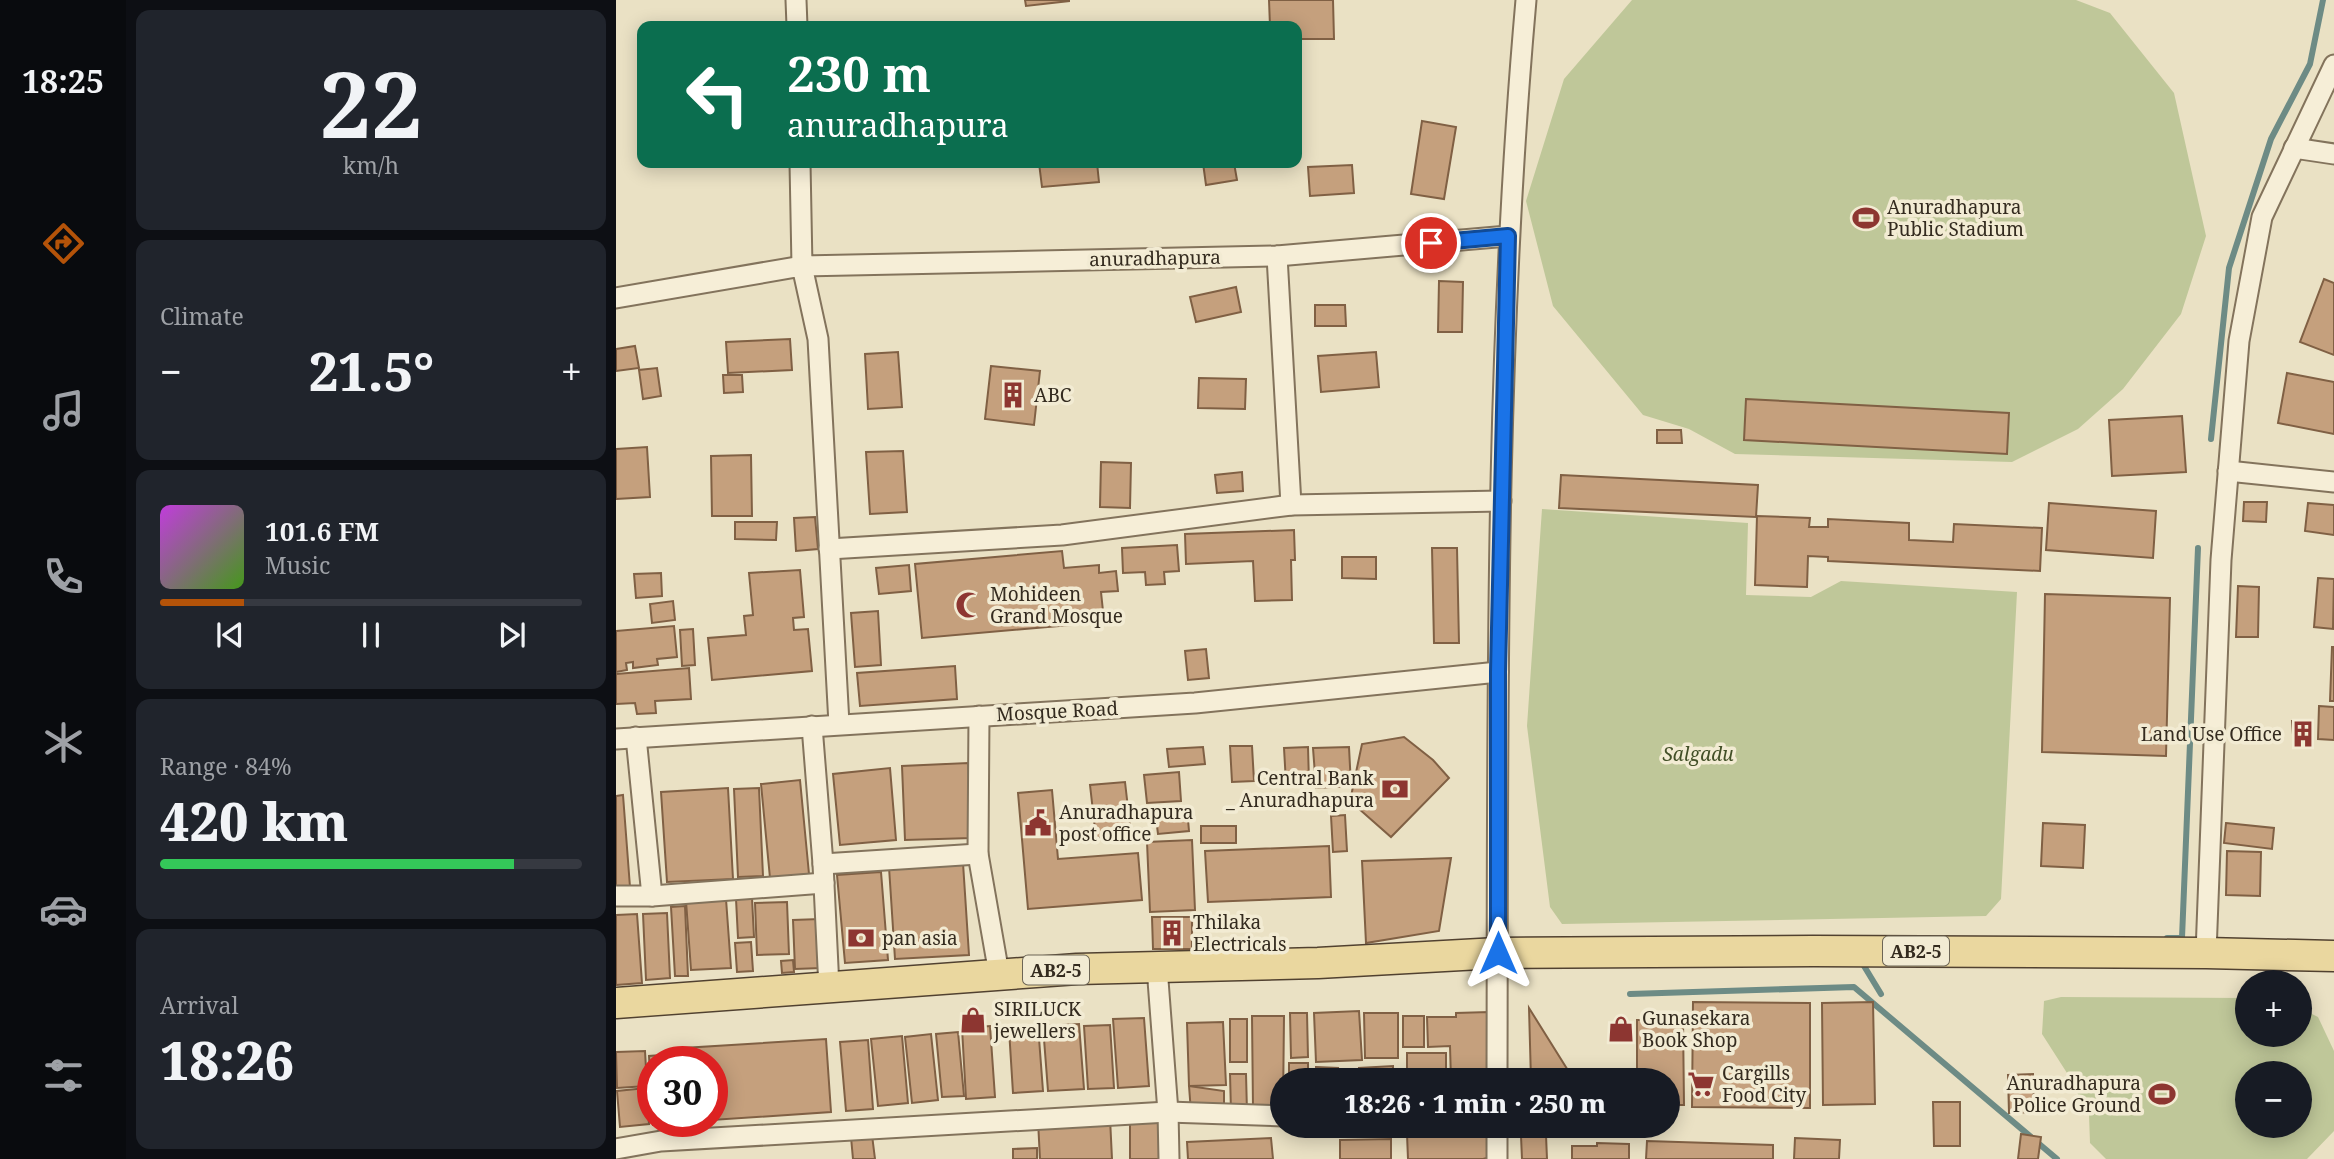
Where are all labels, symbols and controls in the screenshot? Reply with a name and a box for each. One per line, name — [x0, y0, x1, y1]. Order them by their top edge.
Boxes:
text: 230 m — [787, 40, 931, 106]
text: 22 — [320, 41, 422, 165]
icon: left — [672, 49, 763, 140]
text: 18:25 — [22, 59, 104, 102]
text: anuradhapura — [787, 103, 1009, 146]
text: km/h — [343, 149, 399, 181]
place label: Anuradhapura Public Stadium — [1887, 194, 2024, 242]
sports icon: Anuradhapura Public Stadium — [1851, 203, 1881, 233]
pin — [1401, 213, 1461, 273]
icon: directions — [39, 219, 88, 268]
icon: arrive — [1412, 224, 1450, 262]
street label: anuradhapura — [1089, 244, 1221, 272]
text: Climate — [160, 300, 244, 332]
text: 21.5° — [309, 335, 434, 406]
text: − — [160, 345, 182, 397]
text: + — [561, 345, 582, 397]
building icon: ABC — [998, 380, 1028, 410]
place label: ABC — [1034, 382, 1072, 408]
icon: music — [39, 386, 88, 435]
text: 101.6 FM — [265, 513, 379, 549]
text: Music — [265, 549, 330, 581]
icon: phone — [39, 552, 88, 601]
place label: Mohideen Grand Mosque — [990, 581, 1123, 629]
mosque icon: Mohideen Grand Mosque — [954, 590, 984, 620]
icon: previous — [211, 616, 249, 654]
icon: pause — [352, 616, 390, 654]
icon: next — [493, 616, 531, 654]
street label: Mosque Road — [995, 695, 1119, 727]
icon: climate — [39, 718, 88, 767]
building icon: Land Use Office — [2288, 719, 2318, 749]
place label: Land Use Office — [2141, 721, 2282, 747]
park label: Salgadu — [1662, 741, 1734, 767]
text: Range · 84% — [160, 750, 292, 782]
place label: Central Bank _ Anuradhapura — [1225, 765, 1375, 813]
bank icon: Central Bank _ Anuradhapura — [1380, 774, 1410, 804]
text: 420 km — [160, 785, 348, 856]
place label: Anuradhapura post office — [1059, 799, 1193, 847]
public building icon: Anuradhapura post office — [1023, 808, 1053, 838]
icon: car — [39, 885, 88, 934]
place label: Thilaka Electricals — [1193, 909, 1286, 957]
position arrow — [1461, 916, 1535, 990]
building icon: Thilaka Electricals — [1157, 918, 1187, 948]
bank icon: pan asia — [846, 923, 876, 953]
place label: pan asia — [882, 925, 958, 951]
road number: AB2-5 — [1883, 936, 1949, 966]
road number: AB2-5 — [1023, 956, 1089, 985]
map controls — [2235, 970, 2312, 1138]
button: + — [2235, 970, 2312, 1047]
text: Arrival — [160, 989, 239, 1021]
place label: SIRILUCK jewellers — [993, 996, 1082, 1044]
shop icon: SIRILUCK jewellers — [958, 1005, 988, 1035]
place label: Gunasekara Book Shop — [1642, 1005, 1750, 1053]
shop icon: Gunasekara Book Shop — [1606, 1014, 1636, 1044]
text: 18:26 — [160, 1024, 294, 1095]
speed limit sign: 30 — [637, 1046, 728, 1137]
icon: filters — [39, 1051, 88, 1100]
place label: Cargills Food City — [1722, 1060, 1806, 1108]
button: − — [2235, 1061, 2312, 1138]
supermarket icon: Cargills Food City — [1686, 1069, 1716, 1099]
place label: Anuradhapura Police Ground — [2007, 1070, 2141, 1118]
sports icon: Anuradhapura Police Ground — [2147, 1079, 2177, 1109]
text: 18:26 · 1 min · 250 m — [1344, 1085, 1606, 1121]

